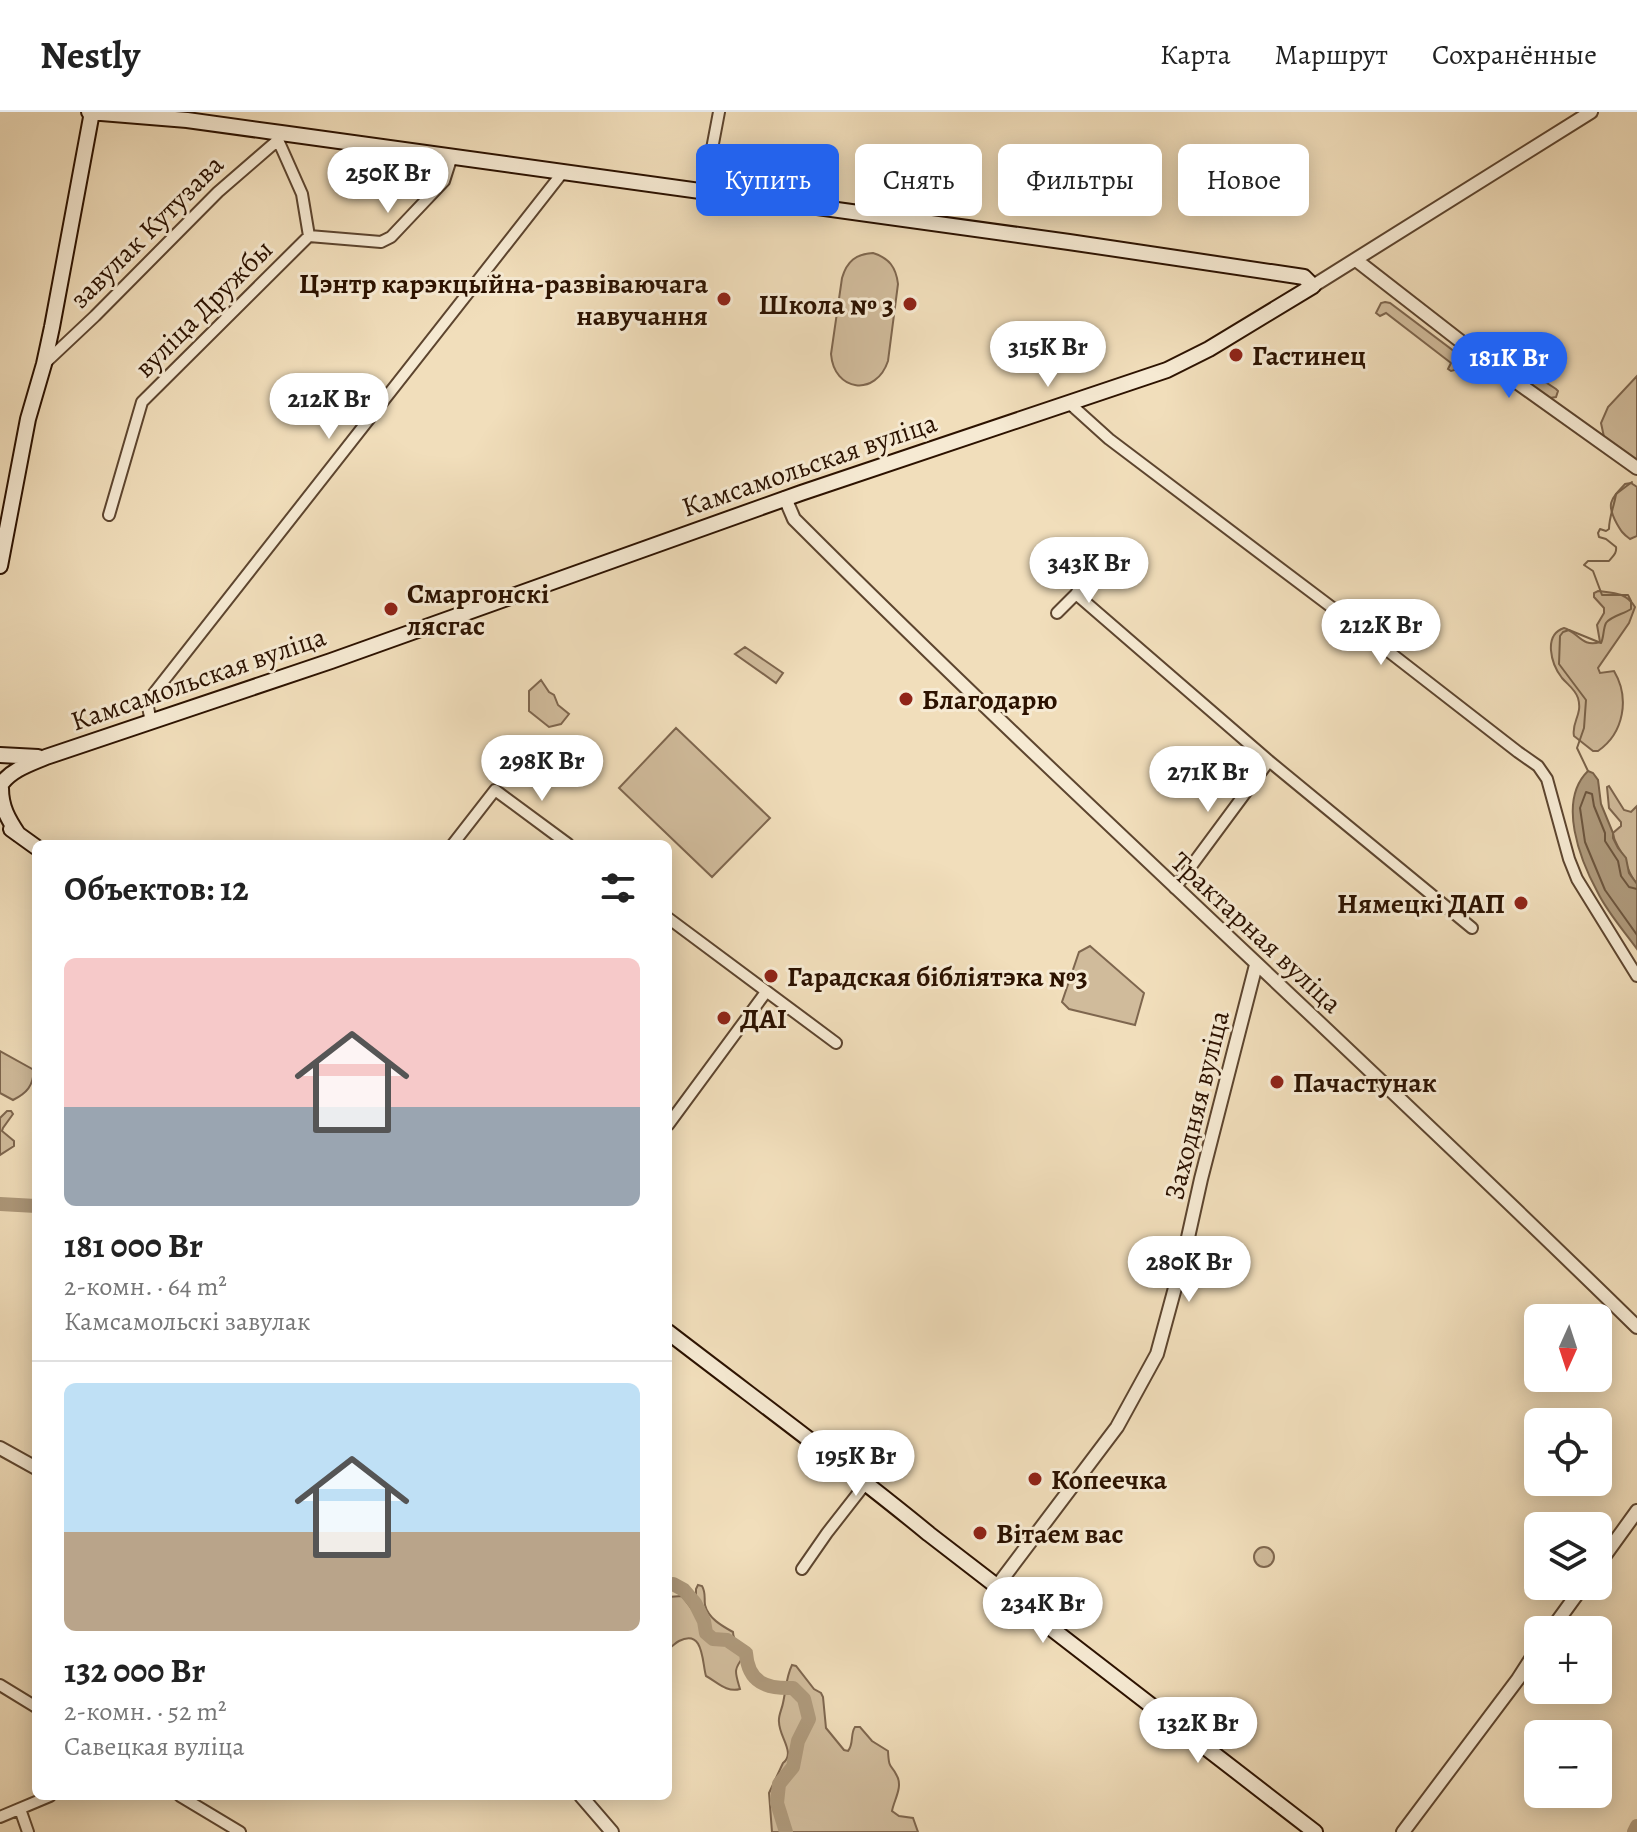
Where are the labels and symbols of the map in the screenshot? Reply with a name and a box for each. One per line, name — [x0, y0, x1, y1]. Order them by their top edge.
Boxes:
street label: завулак Кутузава — [61, 146, 232, 317]
pin: 250K Br — [314, 147, 462, 215]
street label: вуліца Дружбы — [126, 231, 281, 386]
place label: Цэнтр карэкцыйна-развіваючага навучання — [299, 265, 709, 335]
place label: Школа № 3 — [758, 286, 894, 324]
marker: Цэнтр карэкцыйна-развіваючага навучання — [715, 290, 733, 308]
marker: Школа № 3 — [901, 295, 919, 313]
pin: 315K Br — [974, 321, 1122, 389]
pin: 181K Br — [1435, 332, 1583, 400]
place label: Гастинец — [1252, 337, 1366, 375]
marker: Гастинец — [1227, 346, 1245, 364]
pin: 212K Br — [255, 373, 403, 441]
street label: Камсамольская вуліца — [677, 403, 942, 526]
pin: 343K Br — [1015, 537, 1163, 605]
place label: Смаргонскі лясгас — [406, 575, 549, 645]
pin: 212K Br — [1307, 599, 1455, 667]
marker: Смаргонскі лясгас — [382, 600, 400, 618]
street label: Камсамольская вуліца — [66, 617, 331, 740]
place label: Благодарю — [922, 681, 1057, 719]
marker: Благодарю — [897, 690, 915, 708]
pin: 298K Br — [468, 735, 616, 803]
pin: 271K Br — [1134, 746, 1282, 814]
street label: Трактарная вуліца — [1162, 843, 1350, 1022]
place label: Нямецкі ДАП — [1337, 885, 1505, 923]
marker: Нямецкі ДАП — [1512, 894, 1530, 912]
place label: Гарадская бібліятэка №3 — [787, 958, 1088, 996]
marker: Гарадская бібліятэка №3 — [762, 967, 780, 985]
place label: ДАІ — [740, 1000, 787, 1038]
street label: Заходняя вуліца — [1155, 1006, 1239, 1204]
marker: ДАІ — [715, 1009, 733, 1027]
place label: Пачастунак — [1293, 1064, 1437, 1102]
marker: Пачастунак — [1268, 1073, 1286, 1091]
pin: 280K Br — [1115, 1236, 1263, 1304]
north arrow — [1524, 1304, 1612, 1392]
pin: 195K Br — [782, 1430, 930, 1498]
place label: Копеечка — [1051, 1461, 1168, 1499]
marker: Копеечка — [1026, 1470, 1044, 1488]
place label: Вітаем вас — [996, 1515, 1124, 1553]
marker: Вітаем вас — [971, 1524, 989, 1542]
pin: 234K Br — [969, 1577, 1117, 1645]
pin: 132K Br — [1124, 1697, 1272, 1765]

